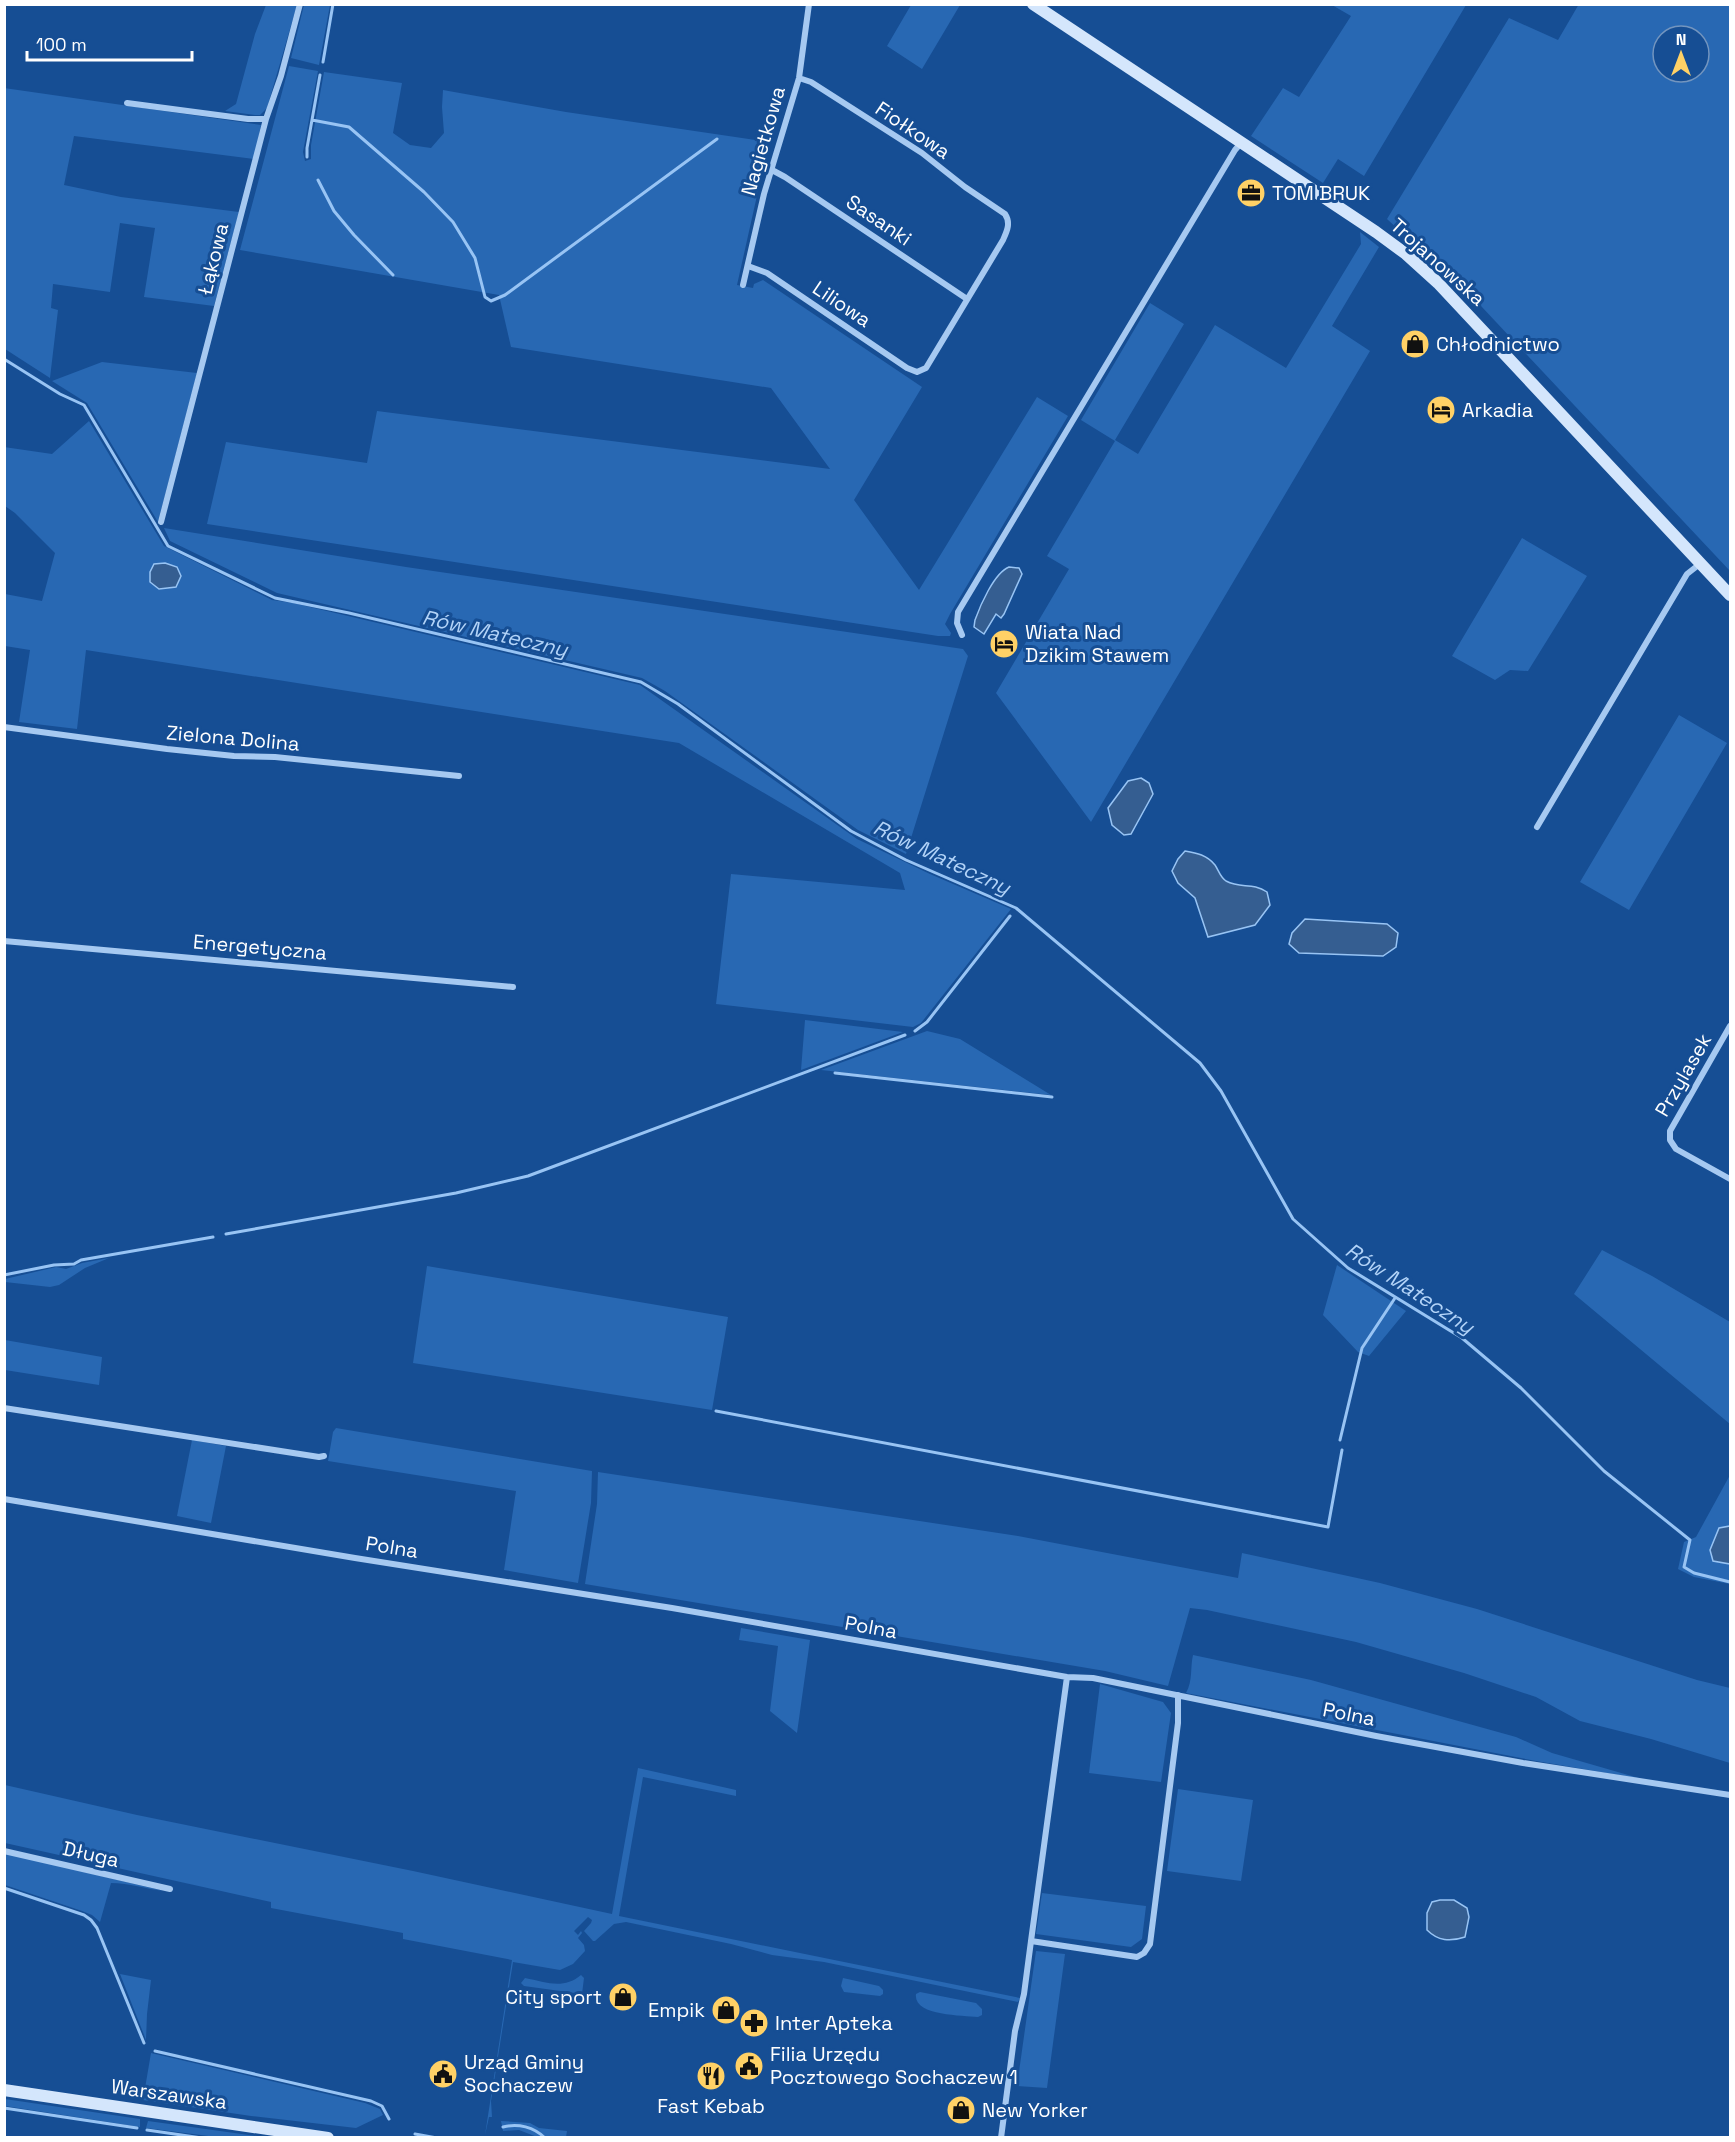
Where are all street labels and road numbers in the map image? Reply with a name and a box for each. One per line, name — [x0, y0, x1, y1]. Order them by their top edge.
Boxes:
street label: Nagietkowa — [735, 83, 791, 199]
street label: Fiołkowa — [870, 95, 956, 165]
street label: Sasanki — [841, 189, 917, 251]
street label: Trojanowska — [1385, 212, 1491, 312]
street label: Łąkowa — [192, 220, 234, 298]
street label: Liliowa — [808, 275, 876, 333]
street label: Zielona Dolina — [165, 719, 301, 757]
street label: Energetyczna — [192, 928, 328, 966]
street label: Przylasek — [1649, 1029, 1717, 1121]
street label: Polna — [364, 1530, 420, 1564]
street label: Polna — [843, 1610, 899, 1644]
street label: Polna — [1321, 1696, 1377, 1732]
street label: Długa — [60, 1835, 122, 1873]
street label: Warszawska — [109, 2073, 229, 2115]

